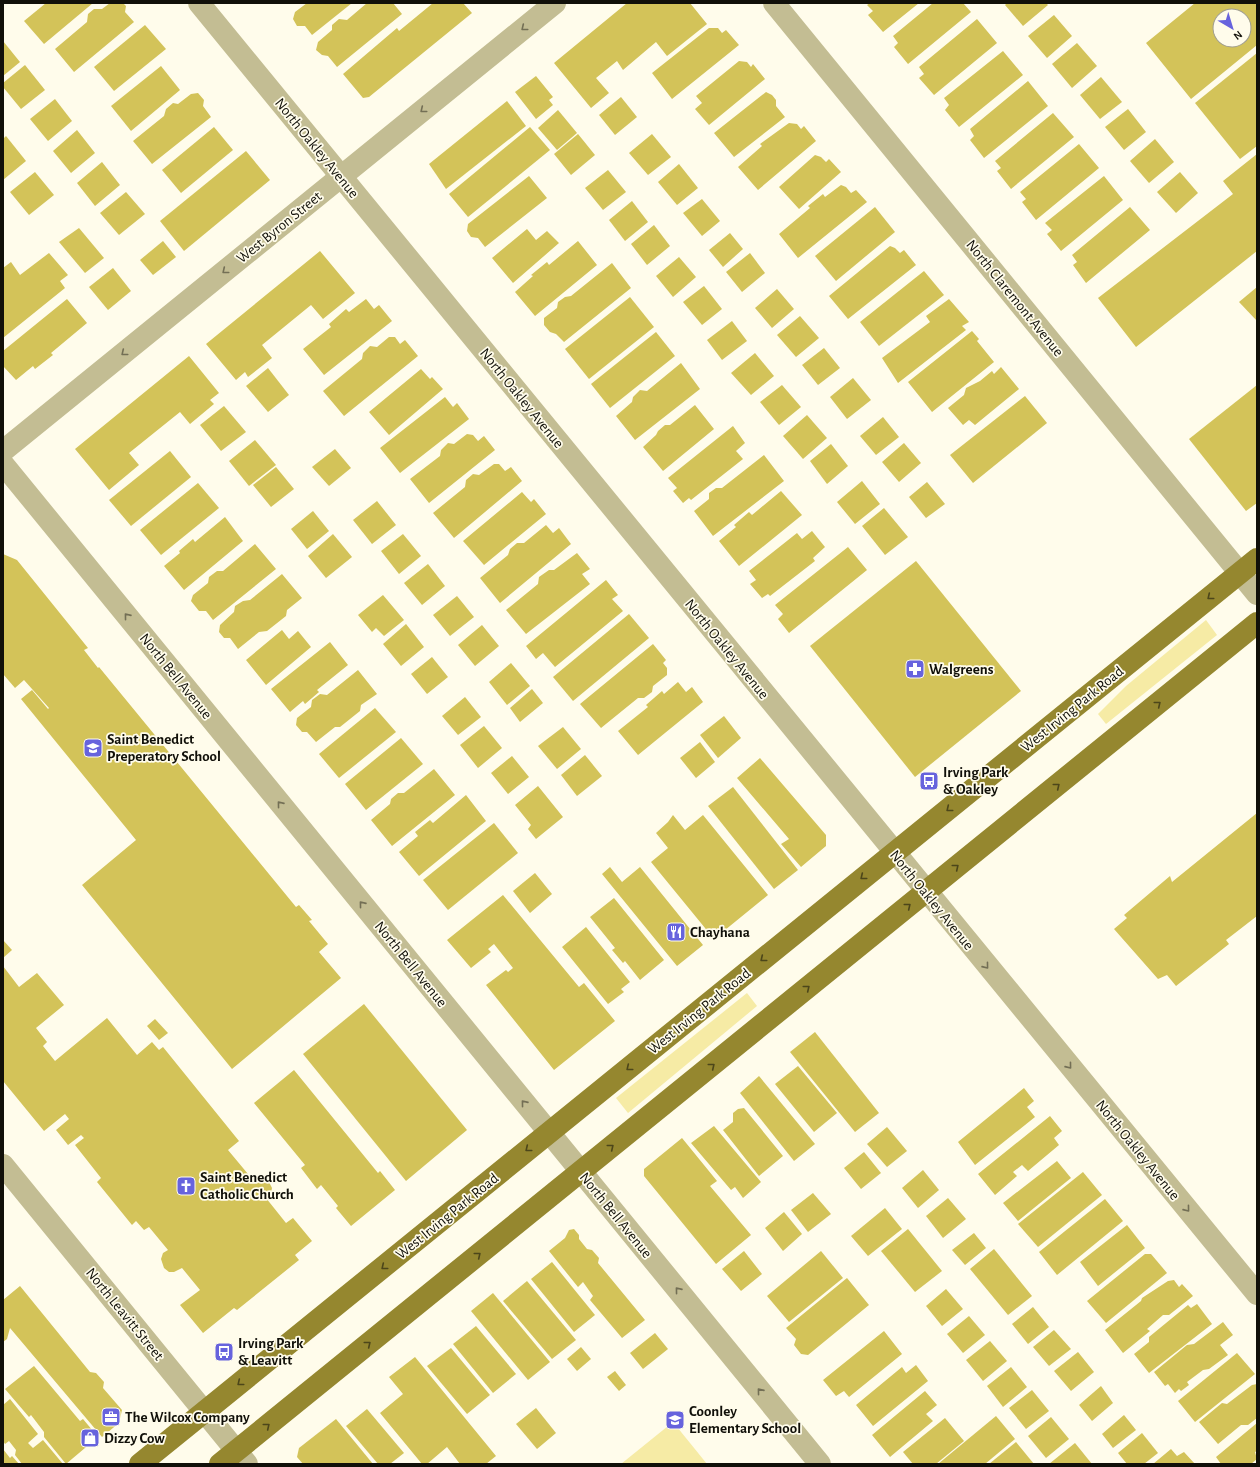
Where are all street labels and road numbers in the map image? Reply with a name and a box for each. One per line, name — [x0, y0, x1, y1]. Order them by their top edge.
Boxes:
street label: North Oakley Avenue — [272, 96, 361, 201]
street label: West Byron Street — [234, 189, 325, 266]
street label: North Claremont Avenue — [963, 237, 1066, 359]
street label: North Oakley Avenue — [477, 346, 566, 451]
street label: North Oakley Avenue — [682, 597, 771, 702]
street label: North Bell Avenue — [137, 631, 215, 722]
street label: West Irving Park Road — [1018, 663, 1127, 755]
street label: North Oakley Avenue — [887, 848, 976, 953]
street label: North Bell Avenue — [372, 919, 450, 1010]
street label: West Irving Park Road — [645, 965, 754, 1057]
street label: North Oakley Avenue — [1093, 1098, 1182, 1203]
street label: West Irving Park Road — [393, 1170, 502, 1262]
street label: North Bell Avenue — [577, 1170, 655, 1261]
street label: North Leavitt Street — [83, 1265, 166, 1364]

